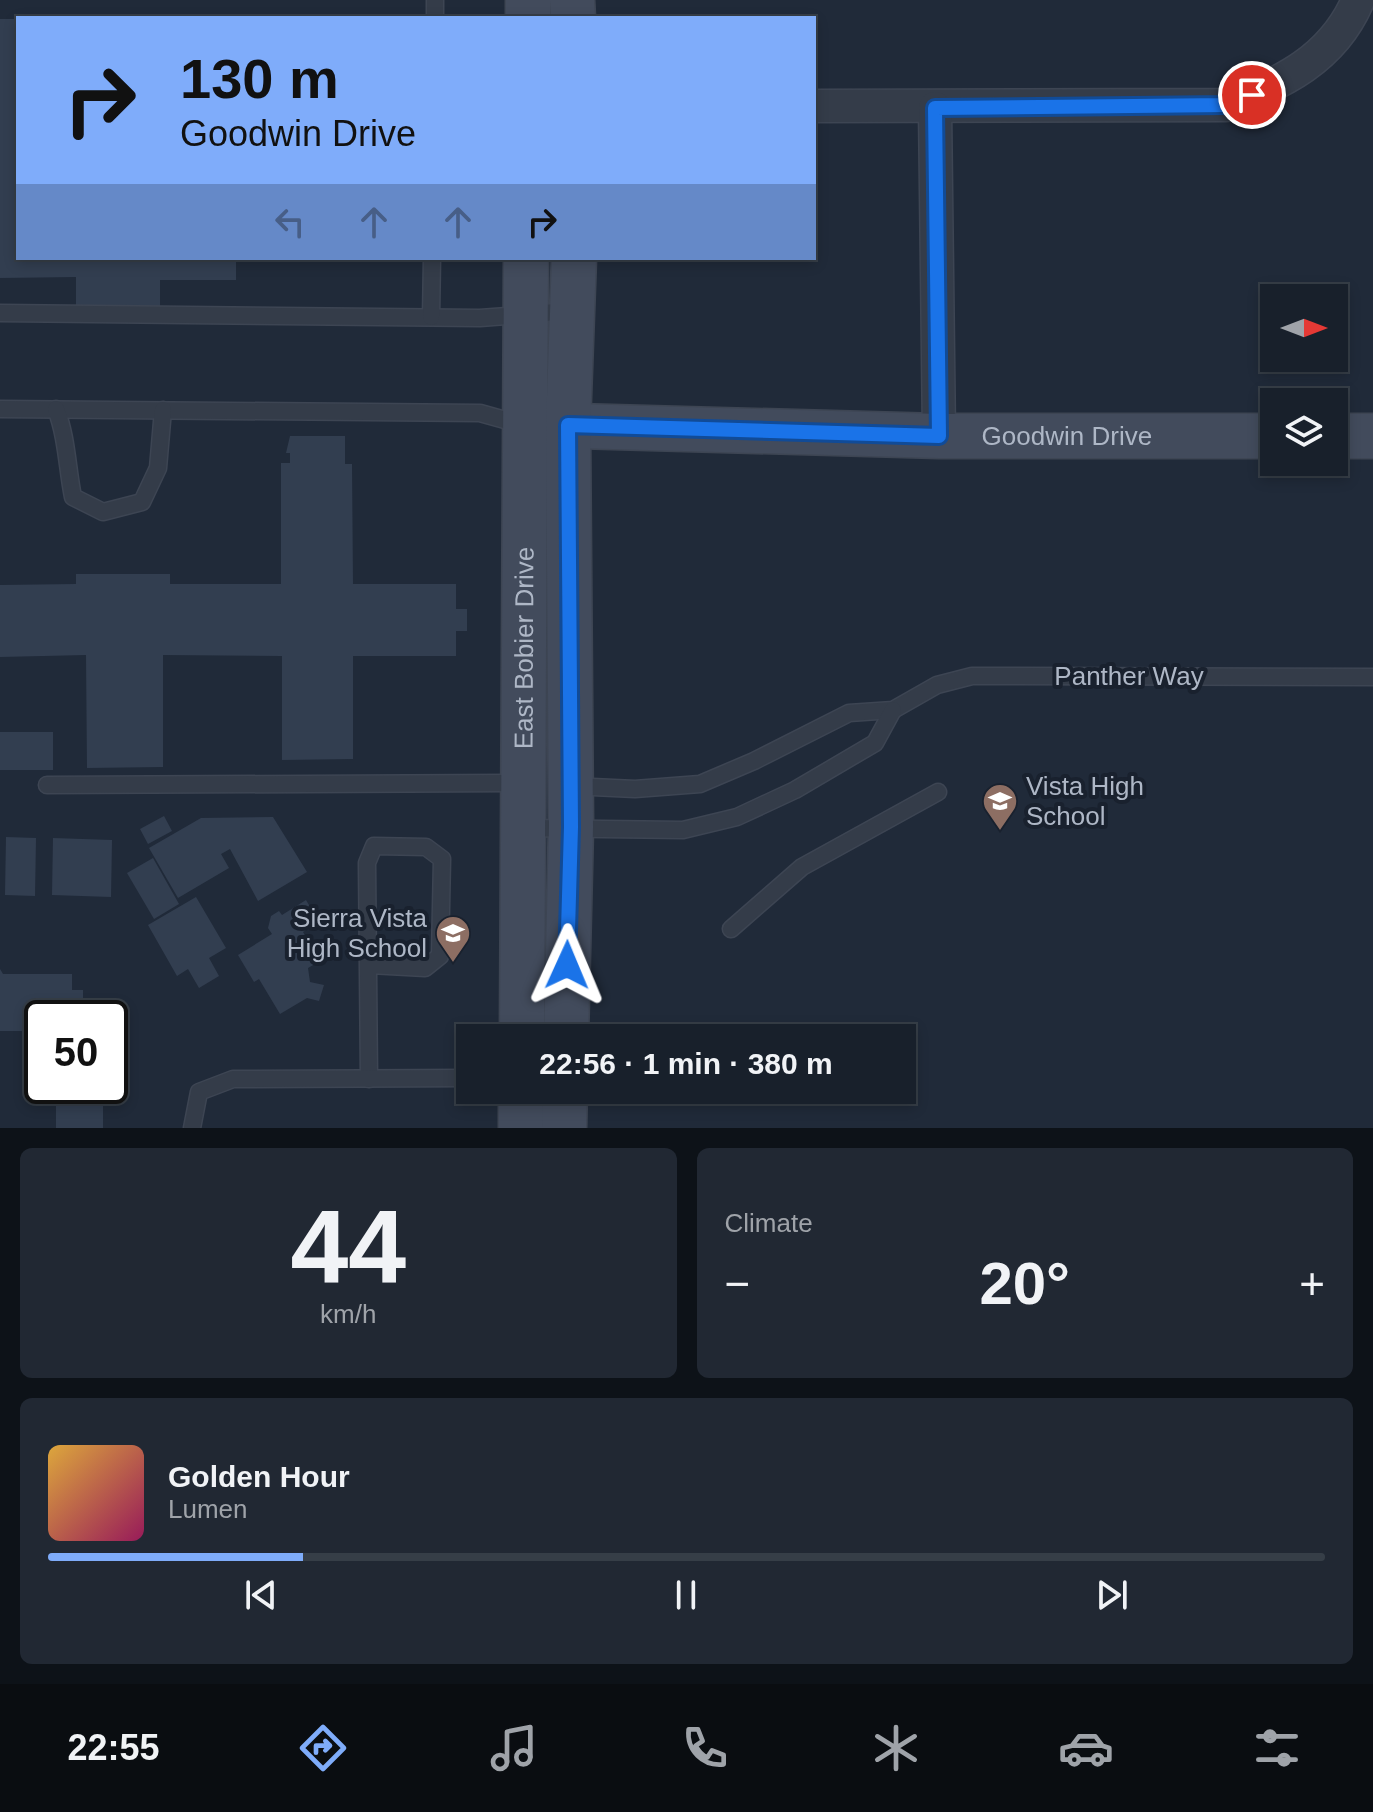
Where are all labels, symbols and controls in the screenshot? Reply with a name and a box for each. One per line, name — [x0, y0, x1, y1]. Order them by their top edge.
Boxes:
text: 130 m — [180, 47, 339, 110]
icon: right — [48, 48, 152, 152]
pin — [1218, 61, 1286, 129]
icon: arrive — [1230, 73, 1274, 117]
text: Goodwin Drive — [180, 113, 416, 154]
icon: left — [268, 200, 312, 244]
icon: ahead — [352, 200, 396, 244]
icon: ahead — [436, 200, 480, 244]
icon: right — [520, 200, 564, 244]
north arrow — [1260, 284, 1348, 372]
map controls — [1260, 284, 1348, 476]
button: layers — [1260, 388, 1348, 476]
street label: Goodwin Drive — [982, 421, 1152, 451]
street label: East Bobier Drive — [508, 547, 540, 749]
street label: Panther Way — [1054, 661, 1204, 691]
place label: Vista High School — [1026, 771, 1144, 831]
school or university icon: Vista High School — [981, 782, 1019, 832]
place label: Sierra Vista High School — [287, 903, 428, 963]
school or university icon: Sierra Vista High School — [434, 914, 472, 964]
position arrow — [525, 923, 609, 1007]
speed limit sign: 50 — [24, 1000, 128, 1104]
text: 22:56 · 1 min · 380 m — [539, 1047, 833, 1080]
text: 44 — [290, 1189, 406, 1305]
text: Climate — [725, 1208, 813, 1238]
text: 20° — [979, 1250, 1070, 1317]
text: − — [725, 1259, 750, 1308]
text: + — [1299, 1259, 1325, 1308]
text: km/h — [320, 1299, 376, 1329]
text: Golden Hour — [168, 1460, 350, 1493]
text: Lumen — [168, 1494, 248, 1524]
icon: previous — [239, 1573, 283, 1617]
icon: pause — [664, 1573, 708, 1617]
icon: next — [1090, 1573, 1134, 1617]
icon: directions — [295, 1720, 351, 1776]
icon: music — [486, 1720, 542, 1776]
icon: phone — [677, 1720, 733, 1776]
icon: climate — [868, 1720, 924, 1776]
icon: car — [1058, 1720, 1114, 1776]
icon: filters — [1249, 1720, 1305, 1776]
text: 22:55 — [67, 1727, 160, 1768]

